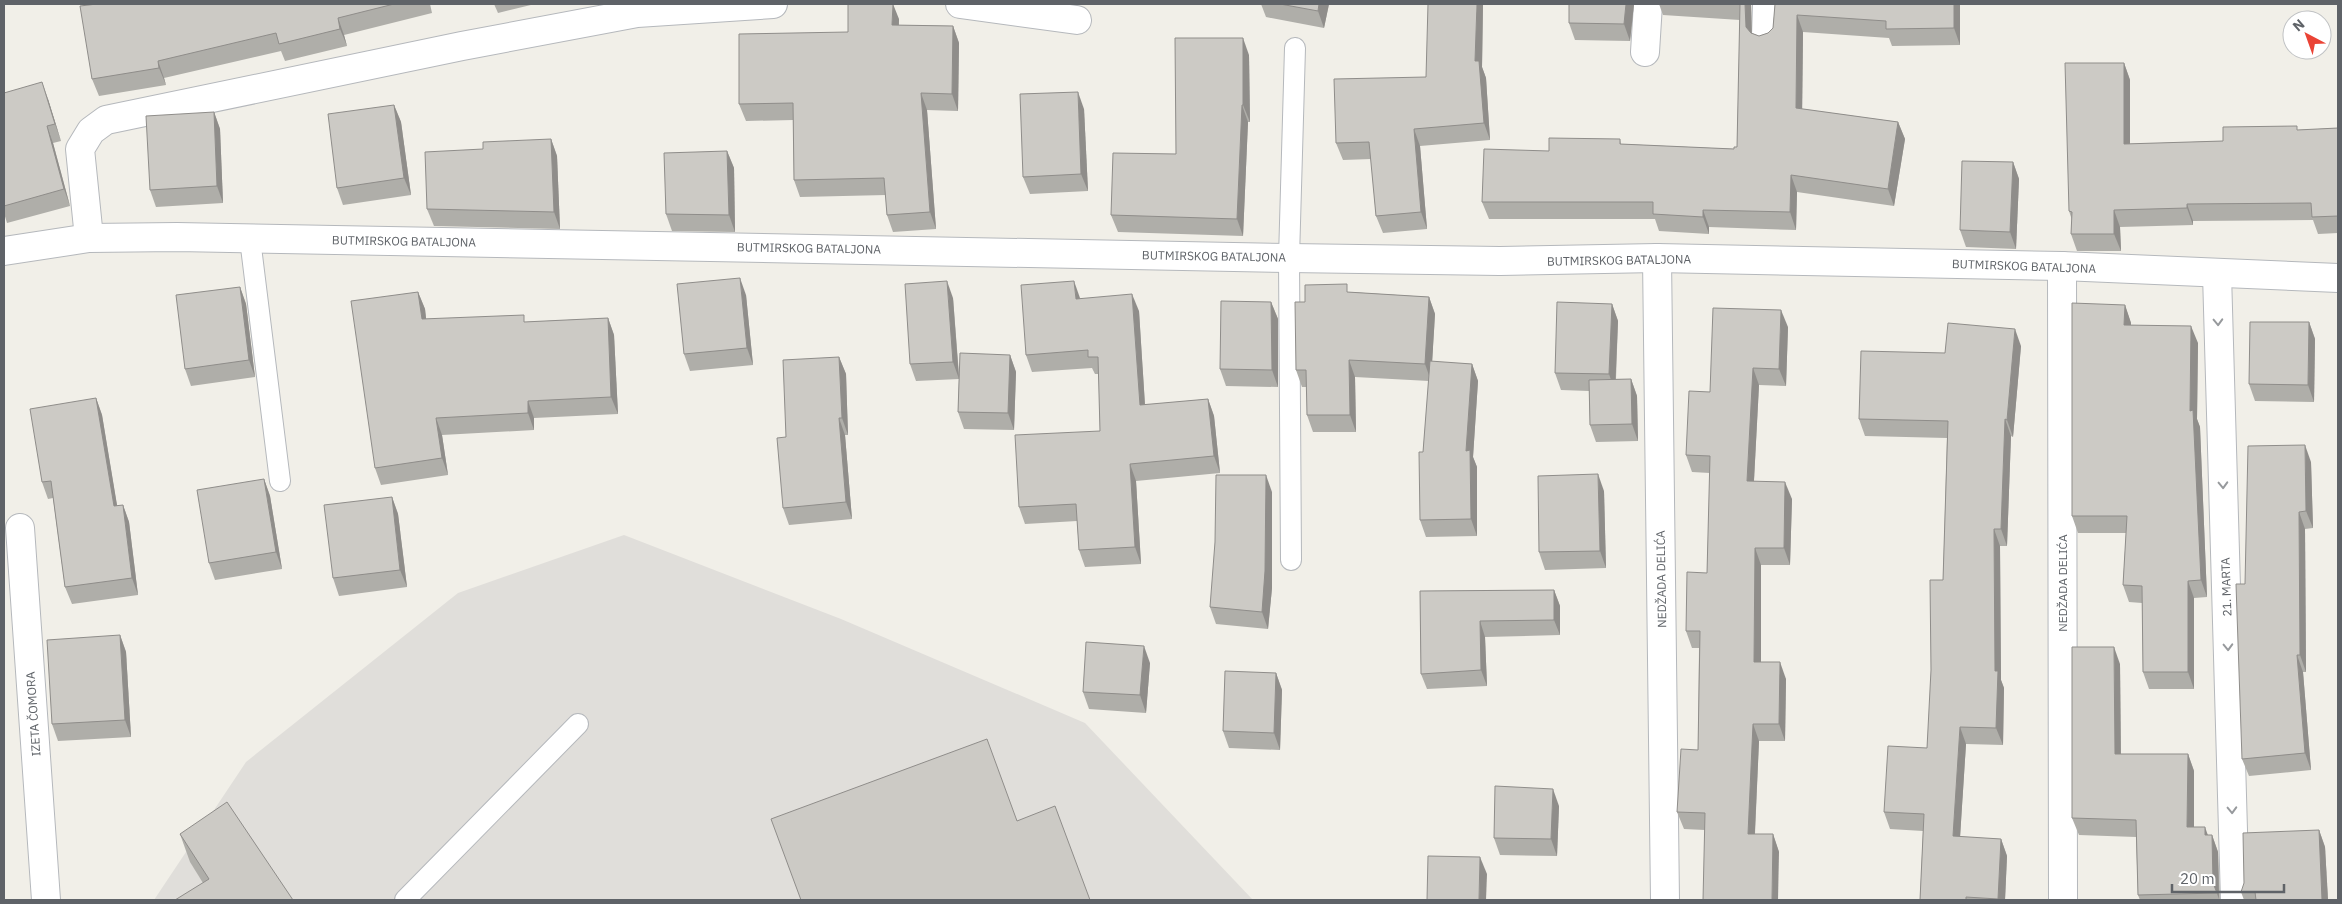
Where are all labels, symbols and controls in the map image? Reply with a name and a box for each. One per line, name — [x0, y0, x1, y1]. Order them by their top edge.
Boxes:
north arrow — [2282, 10, 2332, 60]
text: N — [2289, 15, 2308, 35]
street label: BUTMIRSKOG BATALJONA — [332, 232, 477, 250]
street label: BUTMIRSKOG BATALJONA — [737, 239, 882, 257]
street label: BUTMIRSKOG BATALJONA — [1142, 247, 1287, 265]
street label: BUTMIRSKOG BATALJONA — [1547, 251, 1692, 269]
street label: BUTMIRSKOG BATALJONA — [1952, 256, 2097, 276]
one-way arrow — [2213, 319, 2223, 327]
one-way arrow — [2218, 482, 2228, 489]
street label: NEDŽADA DELIĆA — [1653, 530, 1669, 628]
street label: NEDŽADA DELIĆA — [2055, 534, 2070, 632]
street label: 21. MARTA — [2217, 557, 2235, 617]
one-way arrow — [2222, 644, 2233, 652]
street label: IZETA ČOMORA — [23, 671, 43, 757]
one-way arrow — [2227, 806, 2238, 814]
scale bar — [2172, 862, 2284, 894]
text: 20 m — [2180, 869, 2215, 888]

